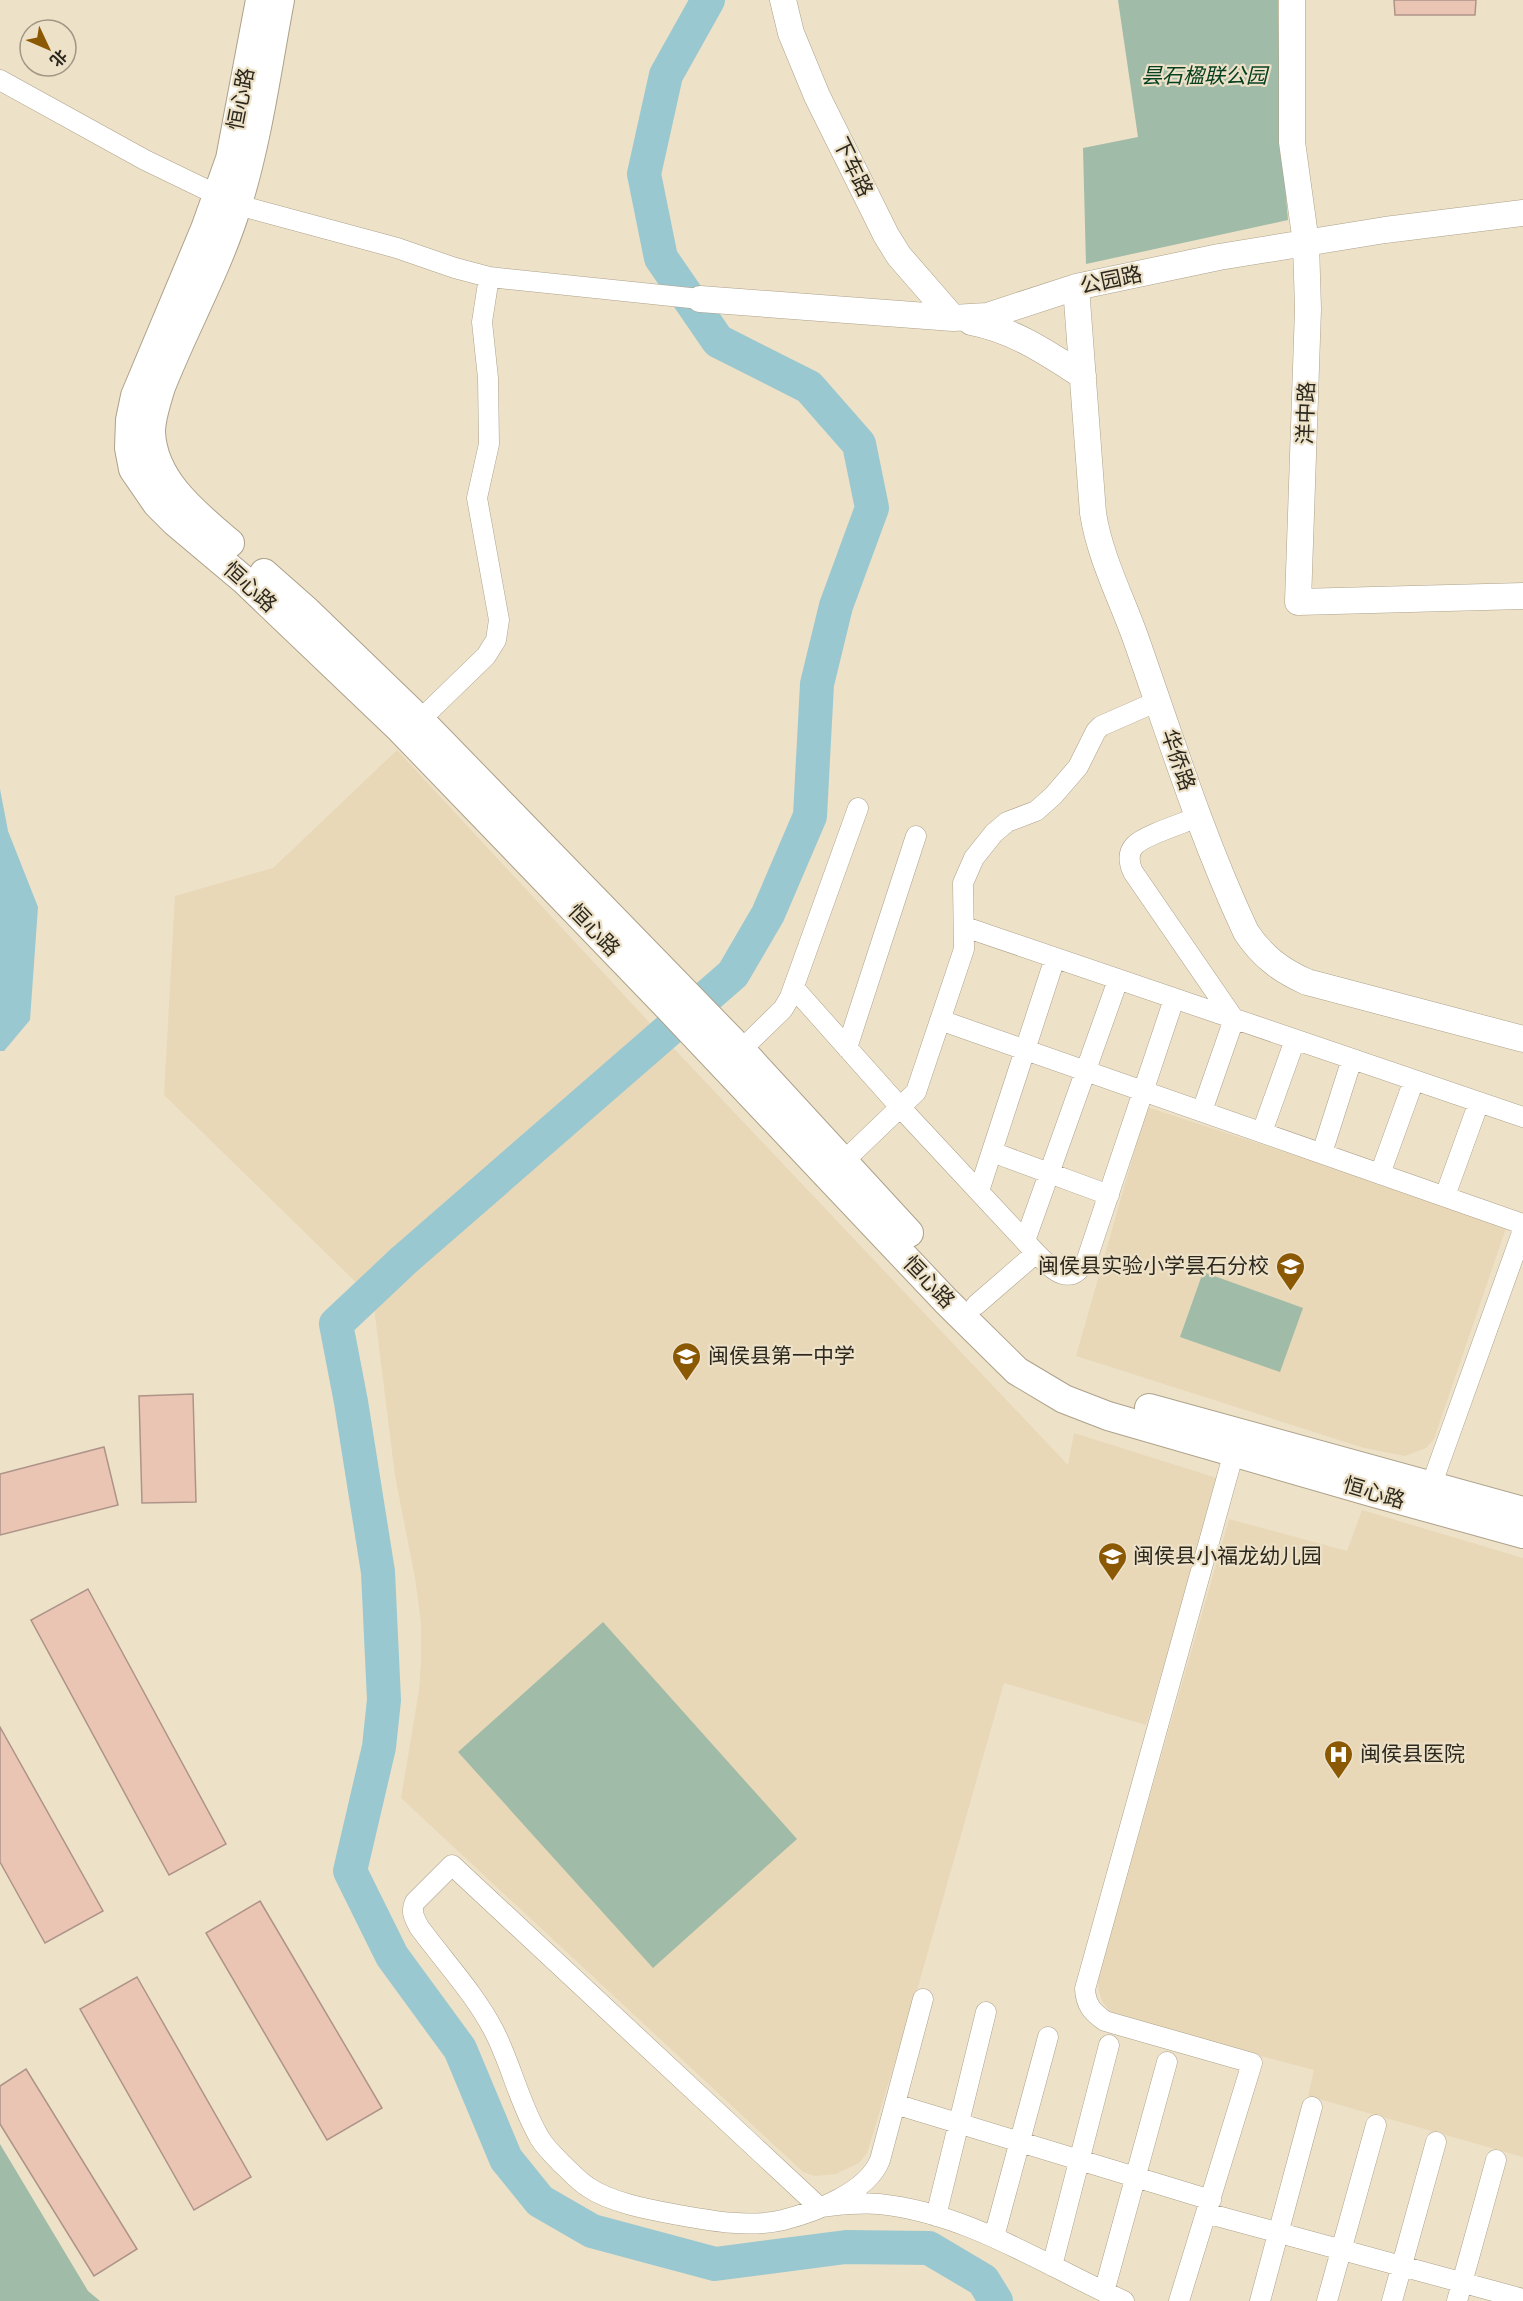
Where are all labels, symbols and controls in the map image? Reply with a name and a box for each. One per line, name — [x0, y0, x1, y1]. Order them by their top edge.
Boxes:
north arrow — [18, 18, 78, 78]
text: 北 — [46, 46, 71, 70]
park label: 昙石楹联公园 — [1141, 63, 1270, 88]
street label: 恒心路 — [222, 66, 259, 132]
street label: 下车路 — [828, 133, 878, 201]
street label: 公园路 — [1077, 261, 1144, 298]
street label: 洋中路 — [1292, 381, 1319, 445]
street label: 恒心路 — [219, 556, 282, 617]
street label: 华侨路 — [1156, 726, 1201, 794]
street label: 恒心路 — [563, 898, 625, 961]
street label: 恒心路 — [898, 1250, 960, 1313]
school or university icon: 闽侯县实验小学昙石分校 — [1274, 1250, 1306, 1292]
place label: 闽侯县实验小学昙石分校 — [1038, 1253, 1269, 1278]
school or university icon: 闽侯县第一中学 — [671, 1340, 703, 1382]
place label: 闽侯县第一中学 — [708, 1343, 855, 1368]
street label: 恒心路 — [1340, 1472, 1408, 1513]
school or university icon: 闽侯县小福龙幼儿园 — [1096, 1540, 1128, 1582]
place label: 闽侯县小福龙幼儿园 — [1133, 1543, 1322, 1568]
hospital icon: 闽侯县医院 — [1323, 1738, 1355, 1780]
place label: 闽侯县医院 — [1360, 1741, 1465, 1766]

